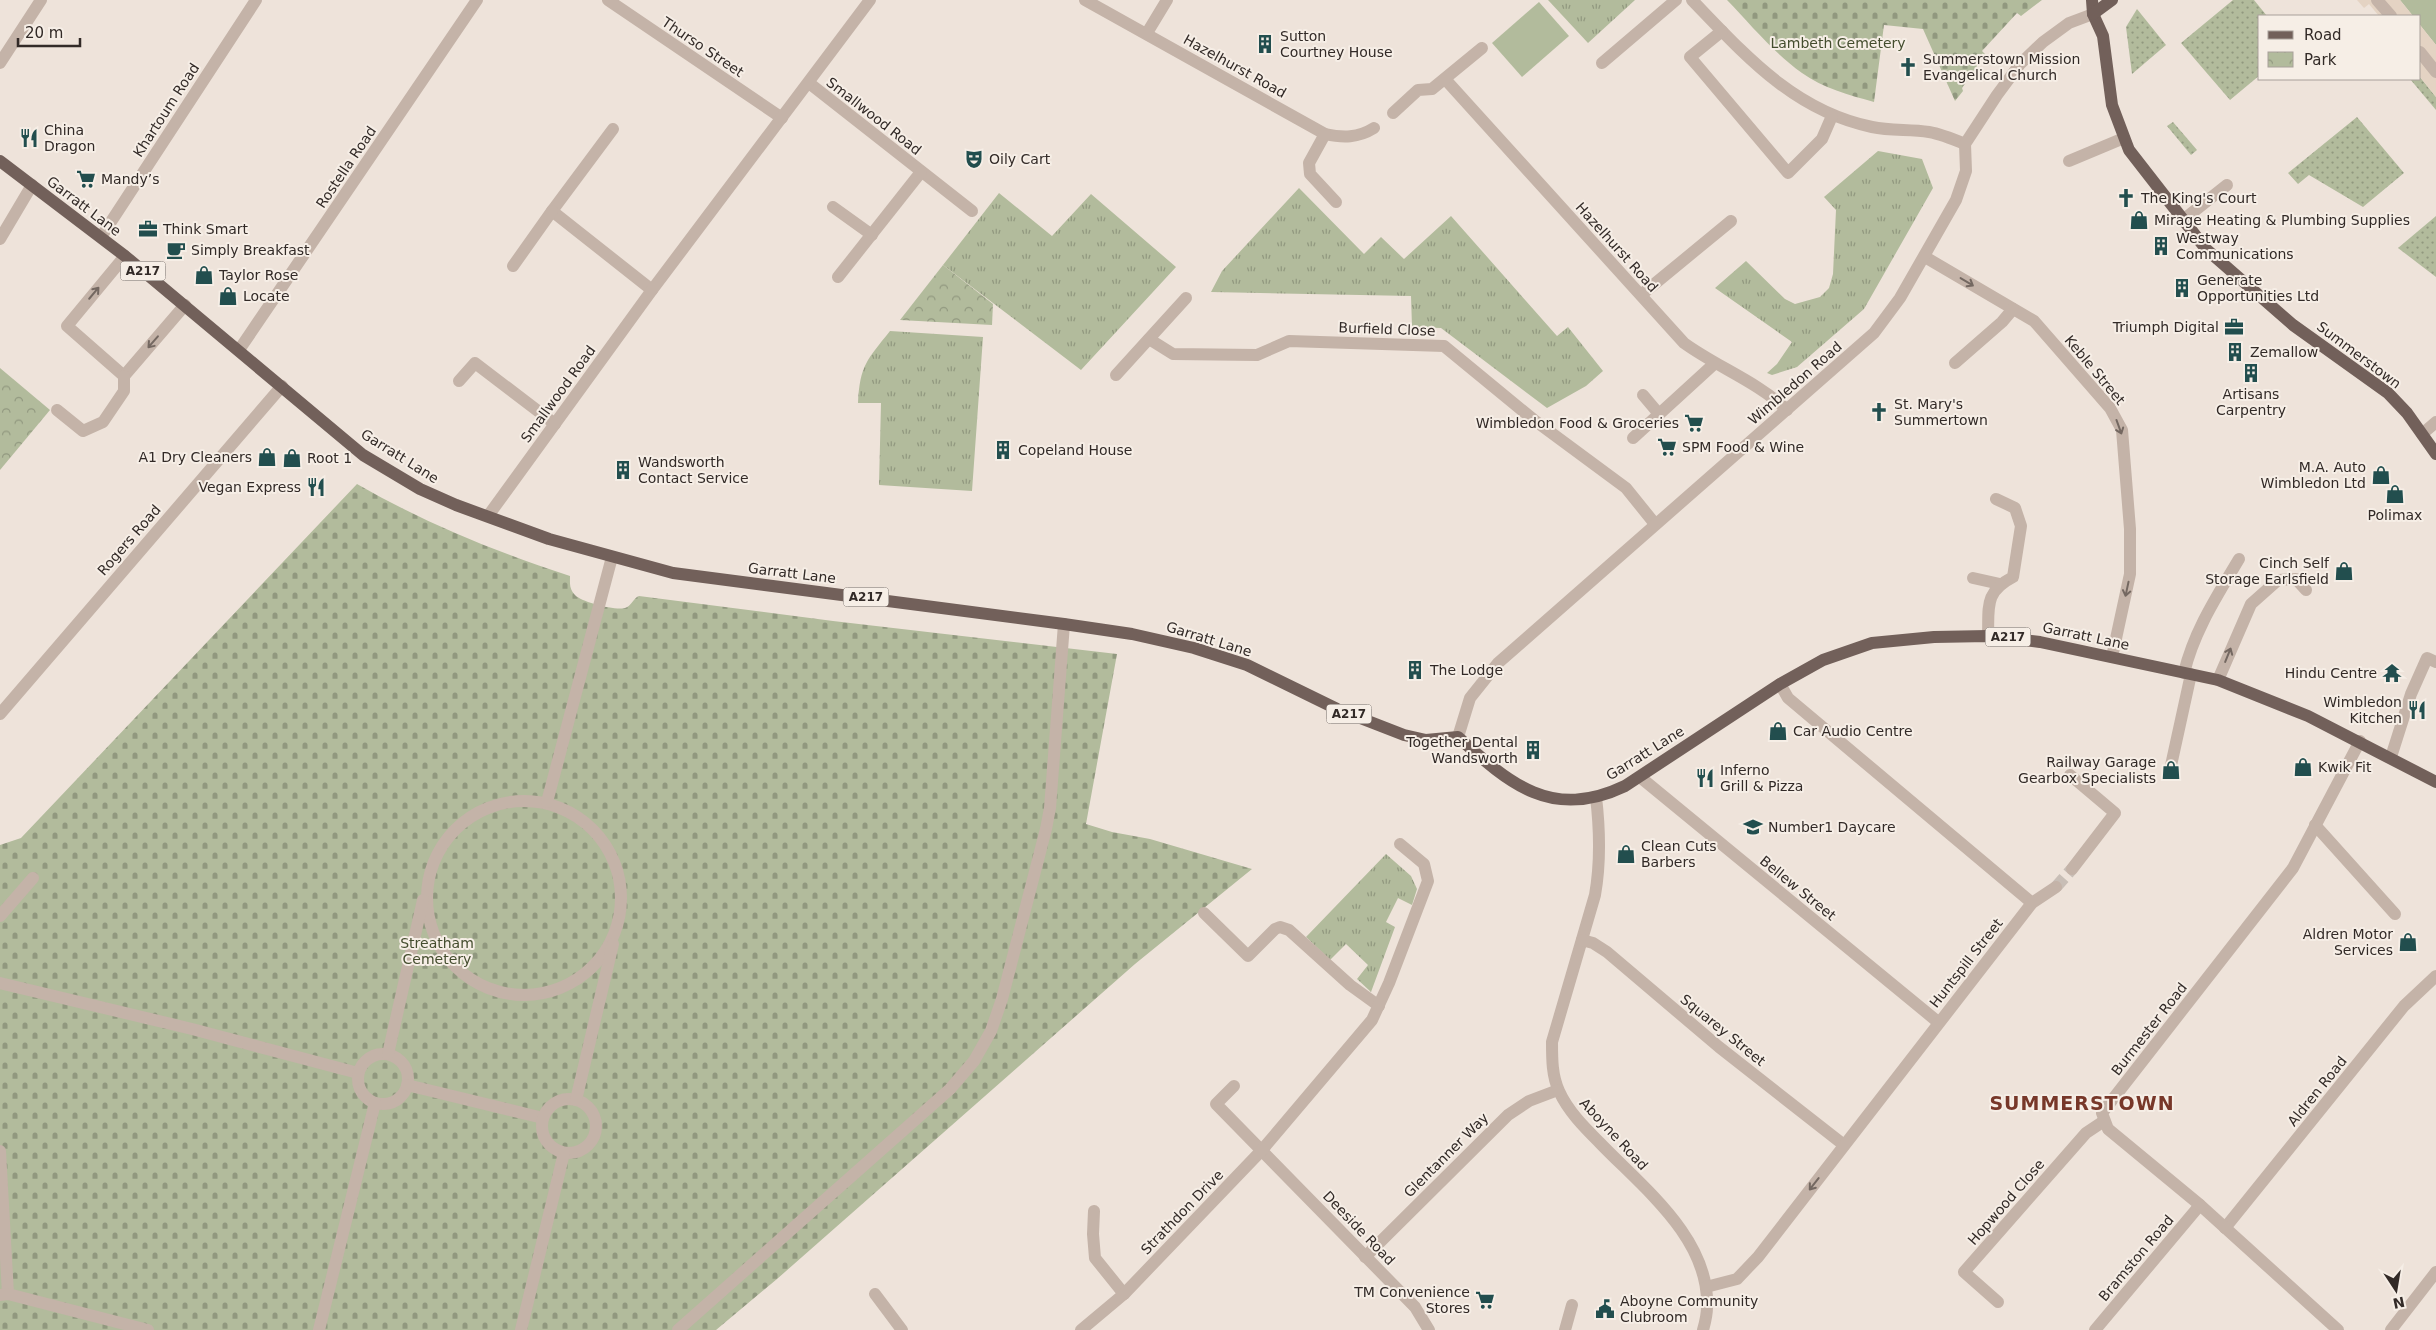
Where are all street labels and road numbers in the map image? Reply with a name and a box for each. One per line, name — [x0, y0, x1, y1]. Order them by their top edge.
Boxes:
street label: Thurso Street — [658, 13, 747, 80]
street label: Hazelhurst Road — [1181, 31, 1289, 101]
street label: Khartoum Road — [130, 60, 202, 160]
street label: Smallwood Road — [823, 74, 925, 158]
street label: Rostella Road — [313, 123, 379, 211]
street label: Garratt Lane — [44, 173, 124, 239]
street label: Hazelhurst Road — [1573, 199, 1661, 295]
road number: A217 — [120, 262, 166, 280]
street label: Summerstown — [2314, 318, 2404, 392]
street label: Burfield Close — [1338, 319, 1436, 339]
street label: Keble Street — [2061, 332, 2129, 408]
street label: Wimbledon Road — [1745, 338, 1845, 428]
street label: Smallwood Road — [517, 342, 599, 446]
street label: Garratt Lane — [358, 426, 442, 486]
street label: Rogers Road — [94, 502, 164, 578]
street label: Garratt Lane — [747, 560, 837, 586]
road number: A217 — [844, 588, 888, 606]
street label: Garratt Lane — [1164, 618, 1254, 660]
street label: Garratt Lane — [2041, 619, 2131, 653]
road number: A217 — [1986, 628, 2030, 646]
road number: A217 — [1326, 704, 1372, 724]
street label: Garratt Lane — [1603, 723, 1687, 783]
street label: Bellew Street — [1757, 852, 1840, 924]
street label: Huntspill Street — [1926, 915, 2006, 1011]
street label: Burmester Road — [2108, 980, 2190, 1078]
street label: Squarey Street — [1677, 991, 1769, 1069]
street label: Aldren Road — [2284, 1053, 2350, 1129]
street label: Aboyne Road — [1577, 1095, 1651, 1173]
street label: Glentanner Way — [1401, 1110, 1491, 1200]
street label: Hopwood Close — [1965, 1156, 2047, 1248]
street label: Strathdon Drive — [1138, 1166, 1226, 1258]
street label: Deeside Road — [1320, 1188, 1398, 1268]
street label: Bramston Road — [2095, 1212, 2177, 1304]

